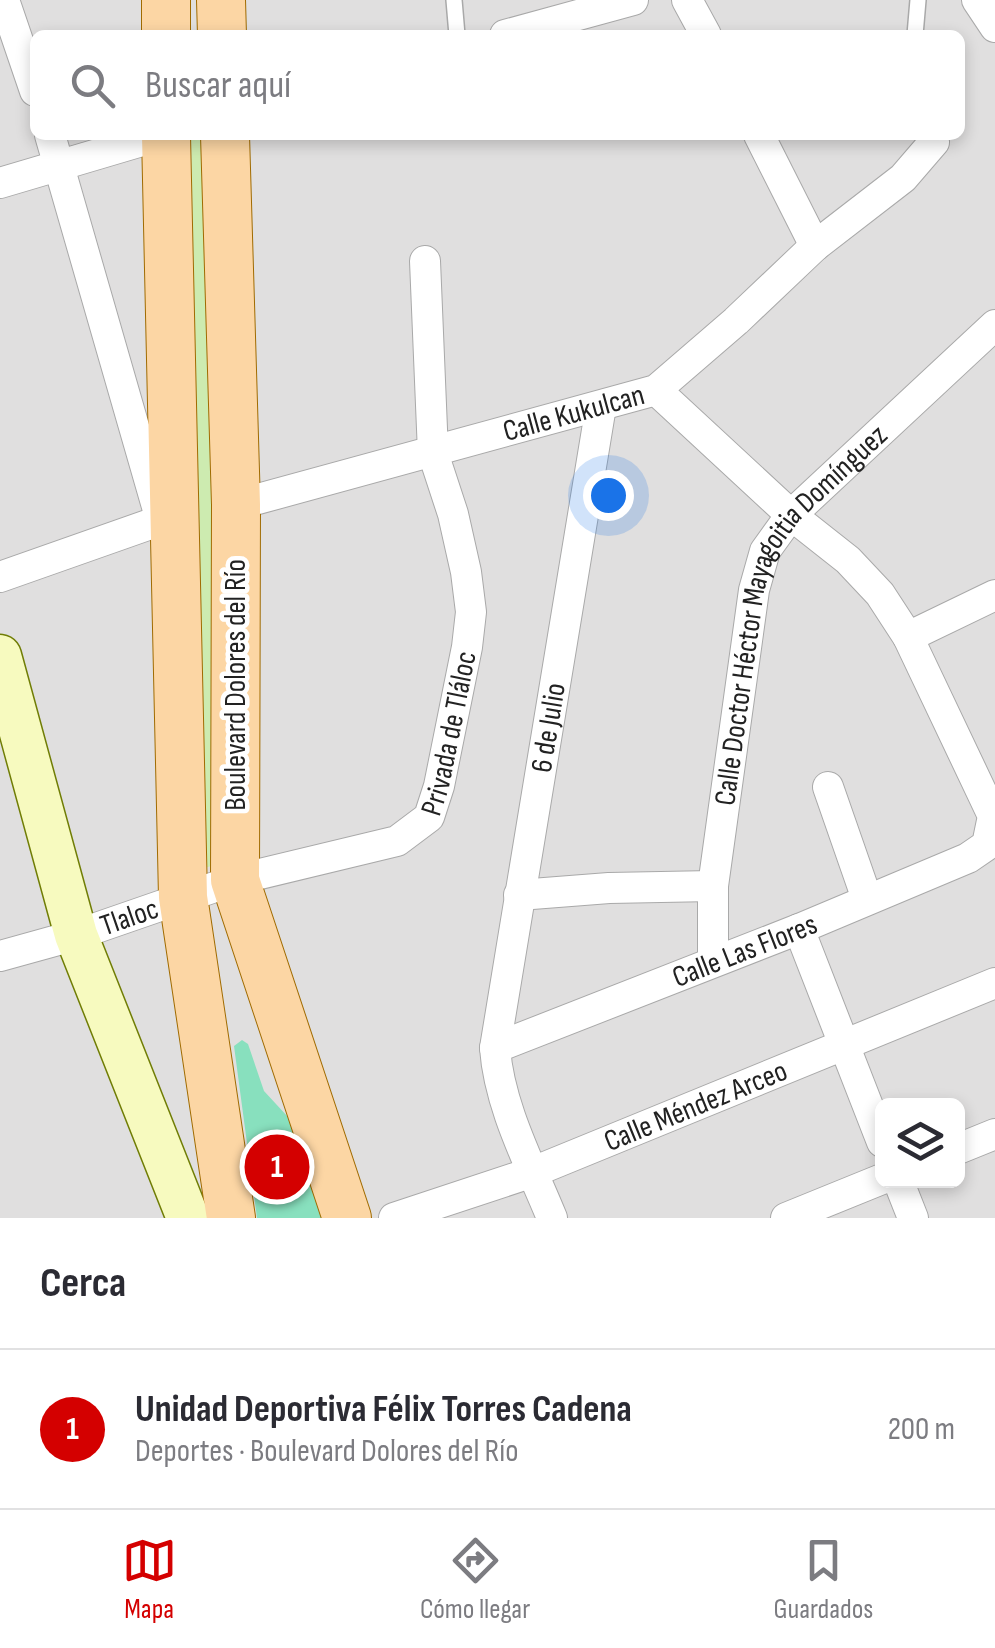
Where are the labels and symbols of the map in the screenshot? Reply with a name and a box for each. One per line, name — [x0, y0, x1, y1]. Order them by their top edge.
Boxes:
street label: Calle Kukulcan — [499, 377, 649, 450]
street label: Calle Doctor Héctor Mayagoitia Domínguez — [707, 418, 895, 808]
your location — [583, 470, 634, 521]
street label: Boulevard Dolores del Río — [218, 559, 254, 811]
street label: Privada de Tláloc — [414, 648, 485, 820]
street label: 6 de Julio — [524, 680, 574, 775]
street label: Tlaloc — [96, 891, 163, 944]
street label: Calle Las Flores — [667, 906, 823, 996]
street label: Calle Méndez Arceo — [599, 1053, 793, 1160]
pin: 1 — [244, 1130, 310, 1204]

